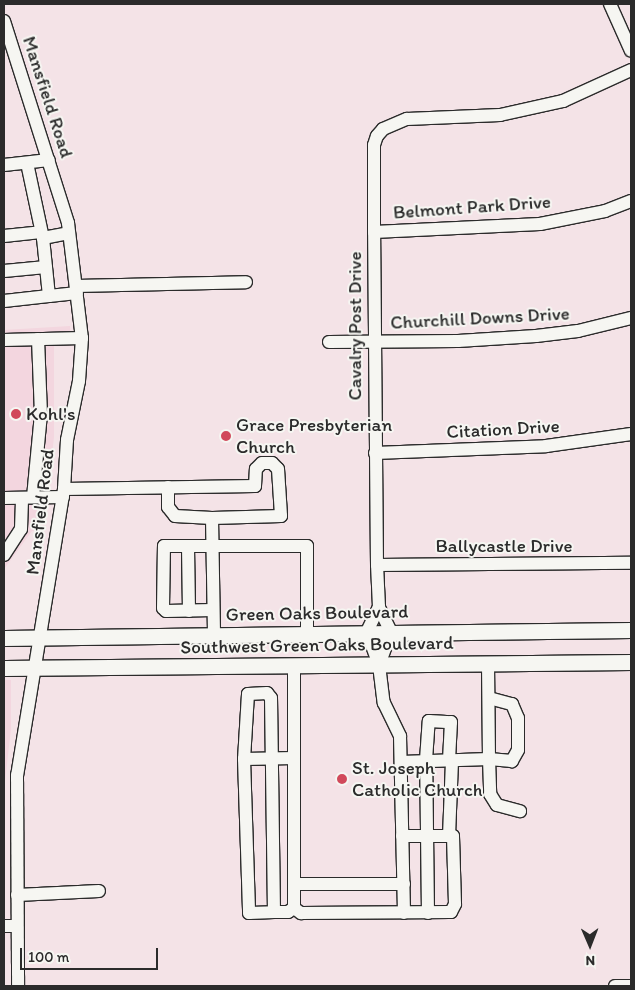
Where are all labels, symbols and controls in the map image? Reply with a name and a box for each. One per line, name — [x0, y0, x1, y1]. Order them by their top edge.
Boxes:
street label: Mansfield Road — [18, 33, 78, 161]
street label: Belmont Park Drive — [392, 190, 552, 224]
street label: Cavalry Post Drive — [344, 252, 366, 400]
street label: Churchill Downs Drive — [389, 302, 571, 334]
place label: Kohl's — [26, 403, 75, 425]
marker: Kohl's — [10, 408, 22, 420]
place label: Grace Presbyterian Church — [236, 414, 392, 458]
street label: Citation Drive — [446, 415, 560, 443]
marker: Grace Presbyterian Church — [220, 430, 232, 442]
street label: Mansfield Road — [21, 448, 59, 576]
street label: Ballycastle Drive — [435, 535, 573, 557]
street label: Green Oaks Boulevard — [225, 600, 409, 626]
street label: Southwest Green Oaks Boulevard — [181, 631, 453, 659]
place label: St. Joseph Catholic Church — [352, 757, 483, 801]
marker: St. Joseph Catholic Church — [336, 773, 348, 785]
north arrow — [565, 920, 615, 970]
scale bar — [22, 938, 160, 970]
text: 100 m — [28, 948, 69, 966]
text: N — [585, 952, 595, 969]

